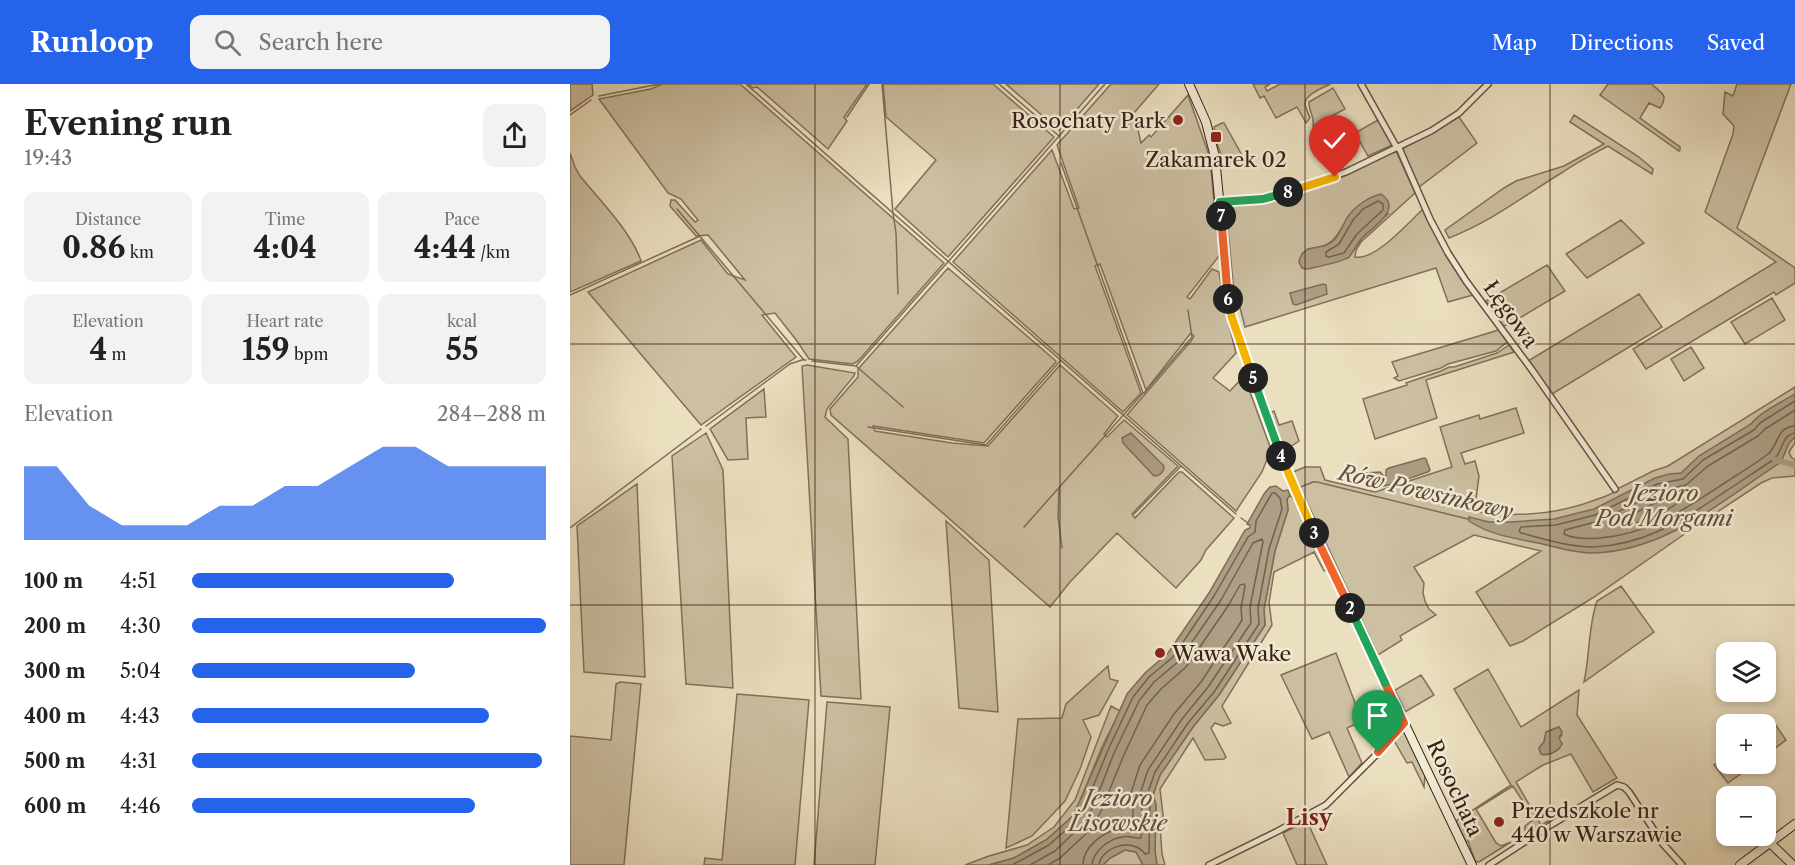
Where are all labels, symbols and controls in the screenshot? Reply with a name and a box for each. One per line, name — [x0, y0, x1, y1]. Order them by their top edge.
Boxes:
search box — [190, 15, 610, 69]
text: Runloop — [30, 25, 154, 59]
icon: search — [211, 26, 244, 59]
text: Search here — [259, 29, 383, 56]
text: Map — [1492, 30, 1537, 55]
text: Directions — [1570, 30, 1674, 55]
text: Saved — [1707, 30, 1765, 55]
text: Evening run — [24, 103, 232, 144]
button: share — [483, 104, 546, 167]
place label: Rosochaty Park — [1011, 108, 1167, 133]
marker: Rosochaty Park — [1171, 113, 1185, 127]
pin — [1309, 115, 1360, 177]
icon: check — [1318, 124, 1351, 157]
marker: Zakamarek 02 — [1209, 130, 1223, 144]
text: 19:43 — [24, 146, 72, 170]
place label: Zakamarek 02 — [1145, 147, 1287, 172]
pin: 8 — [1273, 177, 1303, 207]
text: 8 — [1283, 182, 1293, 202]
pin: 7 — [1206, 201, 1236, 231]
text: 7 — [1217, 206, 1225, 226]
text: Distance — [75, 209, 141, 229]
text: Time — [265, 209, 305, 229]
text: Pace — [444, 209, 480, 229]
text: 0.86 — [62, 229, 126, 266]
text: 4:04 — [253, 229, 317, 266]
text: 4:44 — [414, 229, 476, 266]
text: km — [126, 242, 154, 262]
text: /km — [476, 242, 510, 262]
street label: Łęgowa — [1478, 276, 1544, 353]
pin: 6 — [1213, 284, 1243, 314]
text: 6 — [1223, 289, 1233, 309]
text: Elevation — [72, 311, 144, 331]
text: Heart rate — [246, 311, 324, 331]
text: kcal — [447, 311, 477, 331]
text: 4 — [90, 331, 107, 368]
text: 159 — [242, 331, 290, 368]
text: 55 — [445, 331, 479, 368]
text: m — [107, 344, 126, 364]
text: bpm — [290, 344, 328, 364]
pin: 5 — [1238, 363, 1268, 393]
text: 5 — [1249, 368, 1257, 388]
text: Elevation — [24, 402, 113, 426]
text: 284–288 m — [437, 402, 546, 426]
pin: 4 — [1266, 441, 1296, 471]
text: 4 — [1276, 446, 1286, 466]
water label: Rów Powsinkowy — [1334, 458, 1516, 525]
water label: Jezioro Pod Morgami — [1593, 480, 1734, 532]
pin: 3 — [1299, 518, 1329, 548]
text: 3 — [1309, 523, 1319, 543]
text: 100 m — [24, 569, 83, 593]
text: 4:51 — [120, 569, 156, 593]
pin: 2 — [1335, 593, 1365, 623]
text: 2 — [1345, 598, 1355, 618]
text: 200 m — [24, 614, 86, 638]
text: 4:30 — [120, 614, 161, 638]
place label: Wawa Wake — [1171, 641, 1291, 666]
map controls — [1716, 642, 1776, 846]
button: layers — [1716, 642, 1776, 702]
marker: Wawa Wake — [1153, 646, 1167, 660]
text: 300 m — [24, 659, 86, 683]
text: 5:04 — [120, 659, 161, 683]
pin — [1352, 690, 1403, 752]
icon: arrive — [1361, 699, 1394, 732]
text: 400 m — [24, 704, 86, 728]
text: 4:43 — [120, 704, 160, 728]
button: + — [1716, 714, 1776, 774]
street label: Rosochata — [1422, 736, 1489, 841]
text: 500 m — [24, 749, 85, 773]
text: 4:31 — [120, 749, 157, 773]
water label: Jezioro Lisowskie — [1067, 785, 1169, 837]
button: − — [1716, 786, 1776, 846]
text: 600 m — [24, 794, 86, 818]
text: 4:46 — [120, 794, 160, 818]
place label: Przedszkole nr 440 w Warszawie — [1511, 798, 1682, 847]
district label: Lisy — [1286, 804, 1333, 831]
marker: Przedszkole nr 440 w Warszawie — [1492, 815, 1506, 829]

